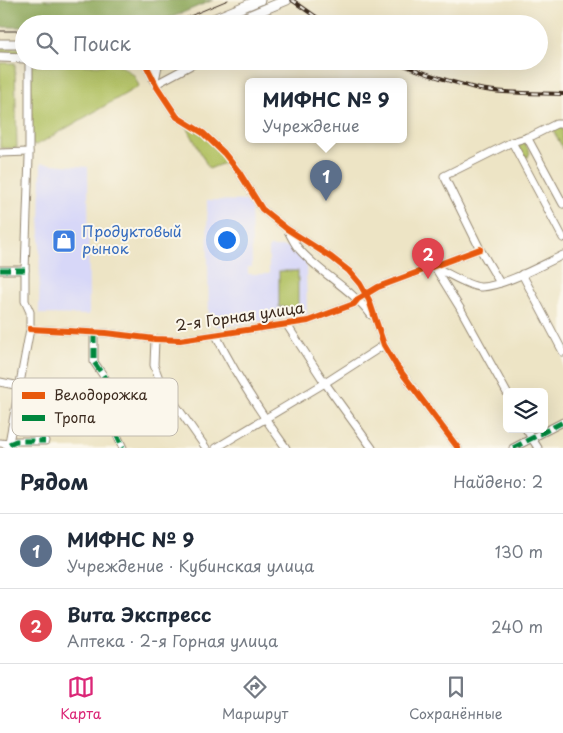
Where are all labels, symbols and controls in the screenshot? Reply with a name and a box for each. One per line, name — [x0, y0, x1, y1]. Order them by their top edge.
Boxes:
search box — [15, 15, 548, 70]
icon: search — [33, 29, 61, 57]
text: Поиск — [73, 29, 131, 57]
popup — [245, 78, 407, 143]
text: МИФНС № 9 — [262, 85, 390, 113]
text: Учреждение — [262, 113, 359, 137]
pin: 1 — [310, 160, 342, 201]
place label: Продуктовый рынок — [82, 219, 182, 259]
your location — [214, 227, 240, 253]
shop icon: Продуктовый рынок — [51, 228, 77, 254]
pin: 2 — [412, 238, 444, 279]
street label: 2-я Горная улица — [174, 295, 306, 336]
legend — [12, 378, 178, 436]
text: Велодорожка — [54, 384, 148, 405]
map controls — [503, 388, 548, 433]
button: layers — [503, 388, 548, 433]
text: Тропа — [54, 407, 96, 428]
text: Рядом — [20, 465, 88, 497]
text: Найдено: 2 — [453, 469, 543, 493]
text: МИФНС № 9 — [67, 525, 194, 553]
text: 1 — [32, 539, 40, 563]
text: 130 m — [495, 539, 543, 563]
text: Учреждение · Кубинская улица — [67, 553, 314, 577]
text: Вита Экспресс — [67, 600, 211, 628]
text: 2 — [30, 614, 42, 638]
text: 240 m — [491, 614, 543, 638]
text: Аптека · 2-я Горная улица — [67, 628, 278, 652]
tab: Карта — [60, 673, 101, 724]
tab: Маршрут — [222, 673, 288, 724]
tab: Сохранённые — [409, 673, 503, 724]

